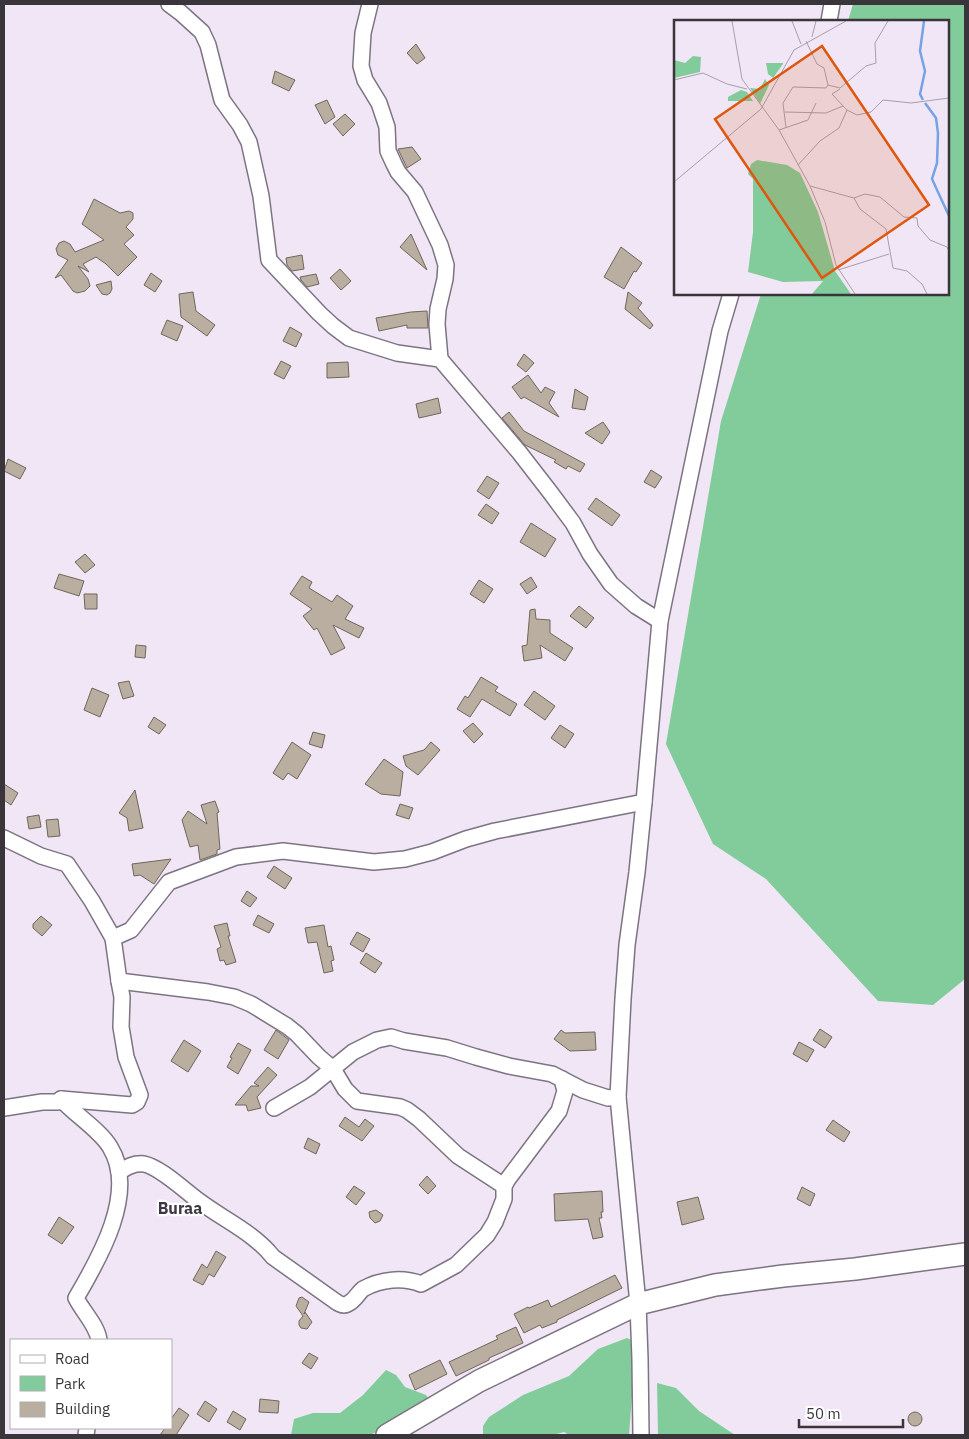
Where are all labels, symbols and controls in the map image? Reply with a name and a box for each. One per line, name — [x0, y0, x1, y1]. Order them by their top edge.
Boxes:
inset map — [674, 20, 949, 295]
district label: Buraa — [158, 1198, 202, 1218]
legend — [10, 1339, 172, 1429]
text: Road — [55, 1349, 90, 1368]
text: Park — [55, 1374, 85, 1393]
scale bar — [799, 1396, 903, 1428]
text: Building — [55, 1399, 110, 1418]
text: 50 m — [806, 1404, 841, 1423]

